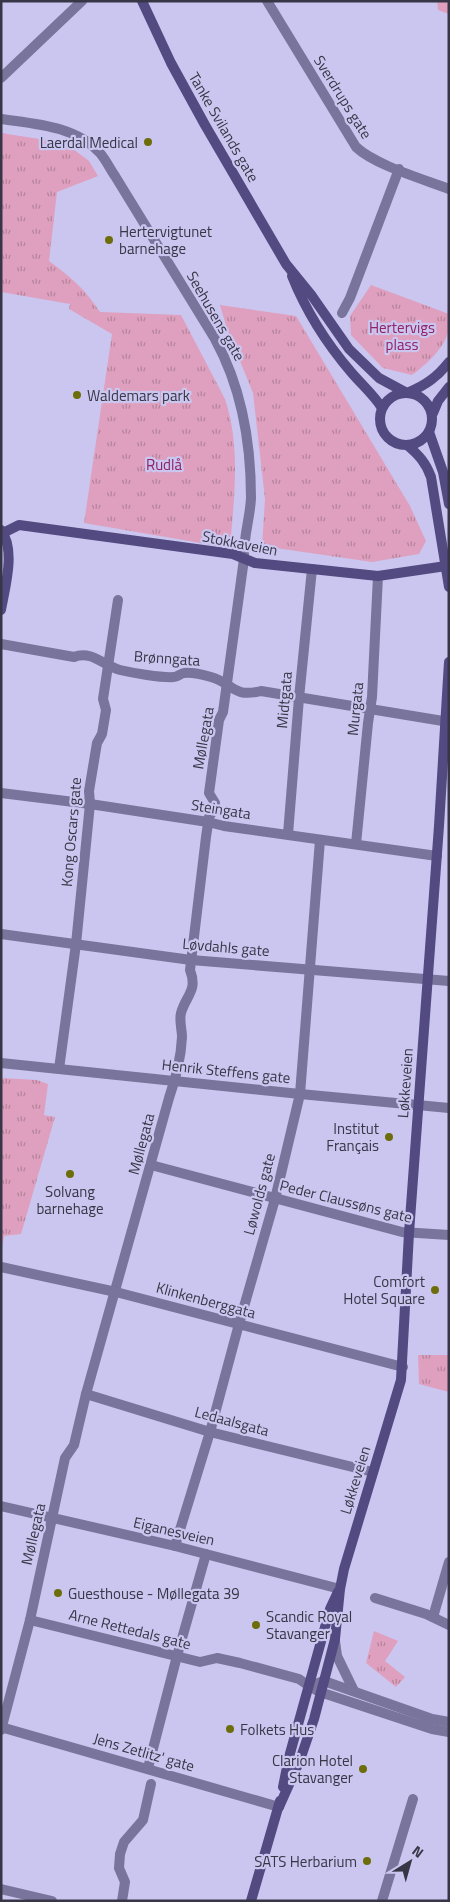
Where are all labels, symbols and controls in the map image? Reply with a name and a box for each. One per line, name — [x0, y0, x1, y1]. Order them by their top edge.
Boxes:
street label: Sverdrups gate — [308, 51, 378, 143]
street label: Tanke Svilands gate — [183, 68, 265, 186]
place label: Laerdal Medical — [40, 131, 138, 154]
marker: Laerdal Medical — [142, 136, 154, 148]
place label: Hertervigtunet barnehage — [119, 220, 213, 260]
marker: Hertervigtunet barnehage — [103, 234, 115, 246]
street label: Seehusens gate — [181, 267, 251, 365]
park label: Hertervigs plass — [369, 316, 435, 356]
place label: Waldemars park — [87, 384, 190, 407]
marker: Waldemars park — [71, 389, 83, 401]
park label: Rudlå — [146, 453, 183, 476]
street label: Stokkaveien — [200, 524, 280, 562]
street label: Brønngata — [133, 644, 201, 672]
street label: Midtgata — [270, 670, 298, 729]
street label: Murgata — [341, 681, 369, 737]
street label: Møllegata — [186, 705, 220, 771]
street label: Kong Oscars gate — [55, 776, 87, 888]
street label: Steingata — [189, 793, 253, 825]
street label: Løvdahls gate — [182, 932, 270, 962]
street label: Løkkeveien — [391, 1047, 419, 1119]
street label: Henrik Steffens gate — [161, 1053, 291, 1089]
street label: Møllegata — [122, 1110, 160, 1177]
place label: Institut Français — [326, 1117, 380, 1157]
marker: Institut Français — [383, 1131, 395, 1143]
street label: Løwolds gate — [237, 1150, 281, 1238]
marker: Solvang barnehage — [64, 1168, 76, 1180]
street label: Peder Claussøns gate — [277, 1173, 415, 1229]
place label: Solvang barnehage — [36, 1180, 104, 1220]
place label: Comfort Hotel Square — [343, 1270, 426, 1310]
street label: Klinkenberggata — [154, 1276, 259, 1324]
marker: Comfort Hotel Square — [429, 1284, 441, 1296]
street label: Ledaalsgata — [192, 1400, 272, 1442]
street label: Løkkeveien — [334, 1443, 376, 1517]
street label: Møllegata — [15, 1500, 51, 1567]
street label: Eiganesveien — [131, 1510, 217, 1552]
place label: Guesthouse - Møllegata 39 — [68, 1582, 240, 1605]
marker: Guesthouse - Møllegata 39 — [52, 1587, 64, 1599]
street label: Arne Rettedals gate — [67, 1603, 193, 1655]
place label: Scandic Royal Stavanger — [266, 1605, 352, 1645]
marker: Scandic Royal Stavanger — [250, 1619, 262, 1631]
place label: Folkets Hus — [240, 1718, 314, 1741]
marker: Folkets Hus — [224, 1723, 236, 1735]
street label: Jens Zetlitz' gate — [91, 1727, 197, 1777]
place label: Clarion Hotel Stavanger — [272, 1749, 353, 1789]
marker: Clarion Hotel Stavanger — [357, 1763, 369, 1775]
north arrow — [385, 1837, 435, 1887]
text: N — [408, 1840, 428, 1863]
place label: SATS Herbarium — [254, 1850, 357, 1873]
marker: SATS Herbarium — [361, 1855, 373, 1867]

